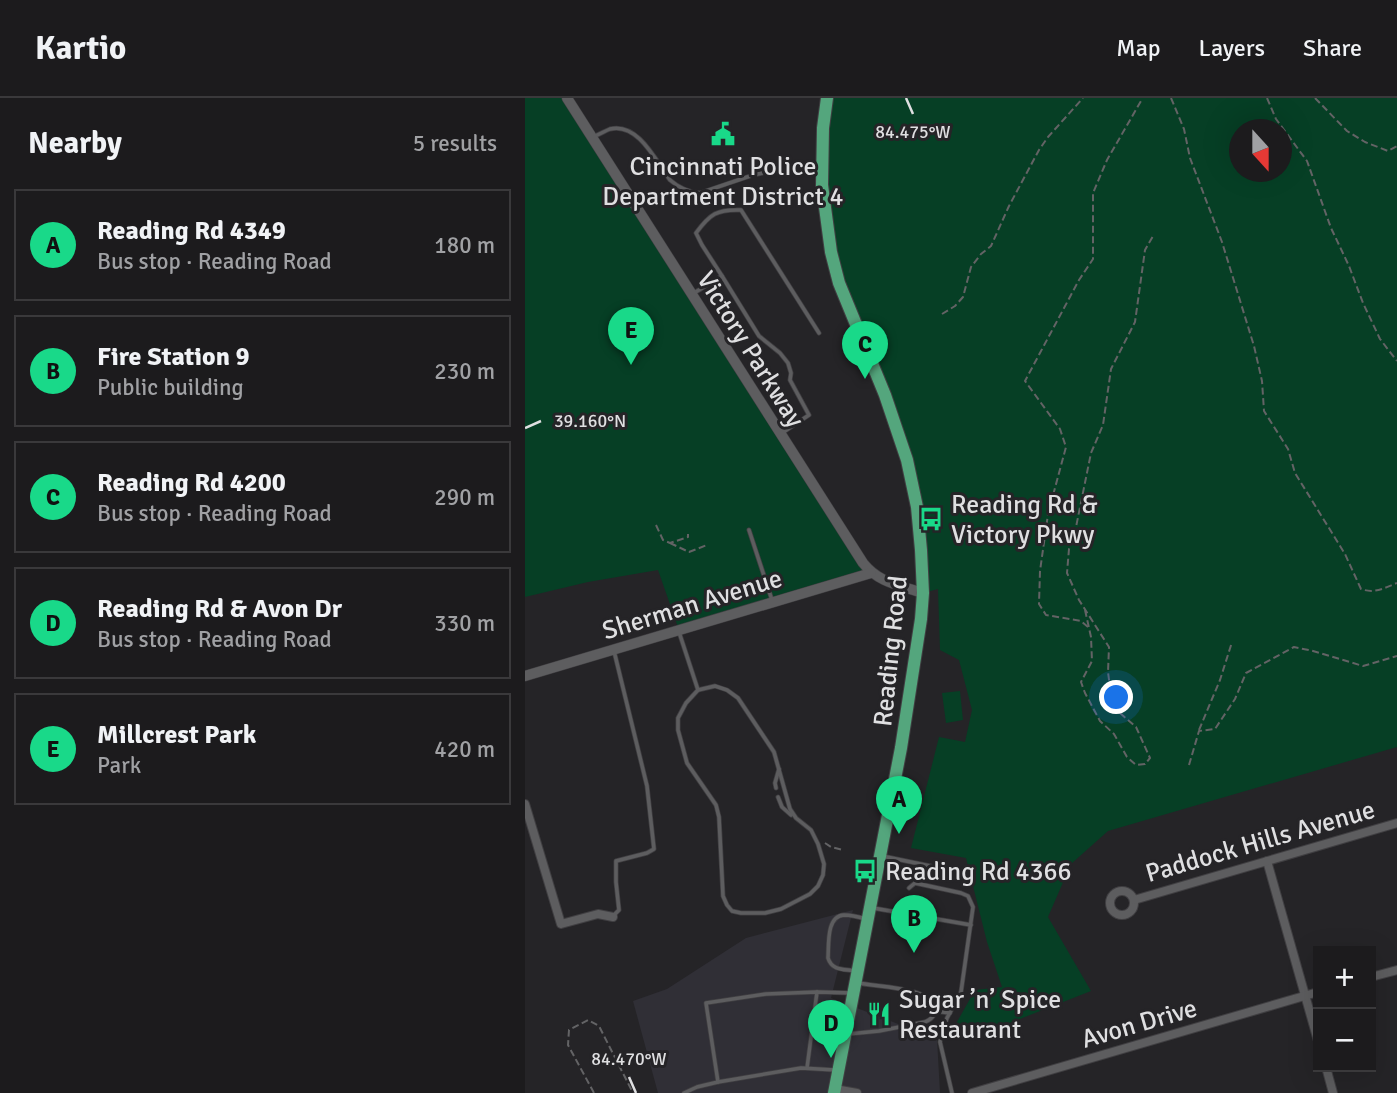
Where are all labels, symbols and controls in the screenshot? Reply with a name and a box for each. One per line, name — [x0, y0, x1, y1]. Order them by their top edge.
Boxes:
text: Kartio — [35, 28, 126, 69]
text: Map — [1116, 33, 1161, 63]
text: Layers — [1199, 33, 1265, 63]
text: Share — [1303, 33, 1362, 63]
north arrow — [1229, 119, 1292, 182]
public building icon: Cincinnati Police Department District 4 — [709, 120, 737, 148]
text: 84.475°W — [875, 121, 951, 143]
text: Nearby — [28, 125, 122, 162]
text: 5 results — [413, 129, 497, 158]
place label: Cincinnati Police Department District 4 — [602, 151, 844, 213]
text: Reading Rd 4349 — [97, 215, 286, 247]
text: A — [46, 231, 60, 260]
text: 180 m — [434, 231, 495, 260]
text: Bus stop · Reading Road — [97, 247, 332, 276]
street label: Victory Parkway — [689, 265, 811, 434]
pin: E — [608, 307, 654, 365]
pin: C — [842, 321, 888, 379]
text: Fire Station 9 — [97, 341, 250, 373]
text: B — [46, 357, 60, 386]
text: 230 m — [434, 357, 495, 386]
text: Public building — [97, 373, 244, 402]
text: 39.160°N — [554, 410, 626, 432]
text: Reading Rd 4200 — [97, 467, 286, 499]
text: C — [46, 483, 60, 512]
text: 290 m — [434, 483, 495, 512]
place label: Reading Rd & Victory Pkwy — [951, 489, 1098, 551]
text: Bus stop · Reading Road — [97, 499, 332, 528]
bus stop icon: Reading Rd & Victory Pkwy — [917, 505, 945, 533]
street label: Sherman Avenue — [599, 562, 786, 647]
street label: Reading Road — [867, 574, 915, 728]
text: Reading Rd & Avon Dr — [97, 593, 342, 625]
text: D — [45, 609, 61, 638]
text: 330 m — [434, 609, 495, 638]
text: Bus stop · Reading Road — [97, 625, 332, 654]
your location — [1099, 680, 1133, 714]
text: Millcrest Park — [97, 719, 256, 751]
text: E — [46, 735, 60, 764]
text: 420 m — [434, 735, 495, 764]
text: Park — [97, 751, 141, 780]
pin: A — [876, 776, 922, 834]
street label: Paddock Hills Avenue — [1142, 794, 1379, 890]
place label: Reading Rd 4366 — [885, 856, 1072, 888]
bus stop icon: Reading Rd 4366 — [851, 857, 879, 885]
pin: B — [891, 895, 937, 953]
map controls — [1313, 946, 1376, 1072]
button: + — [1313, 946, 1376, 1009]
place label: Sugar ’n’ Spice Restaurant — [899, 984, 1061, 1046]
street label: Avon Drive — [1078, 992, 1201, 1056]
pin: D — [808, 1000, 854, 1058]
restaurant icon: Sugar ’n’ Spice Restaurant — [865, 1000, 893, 1028]
button: − — [1313, 1009, 1376, 1072]
text: 84.470°W — [591, 1048, 667, 1070]

